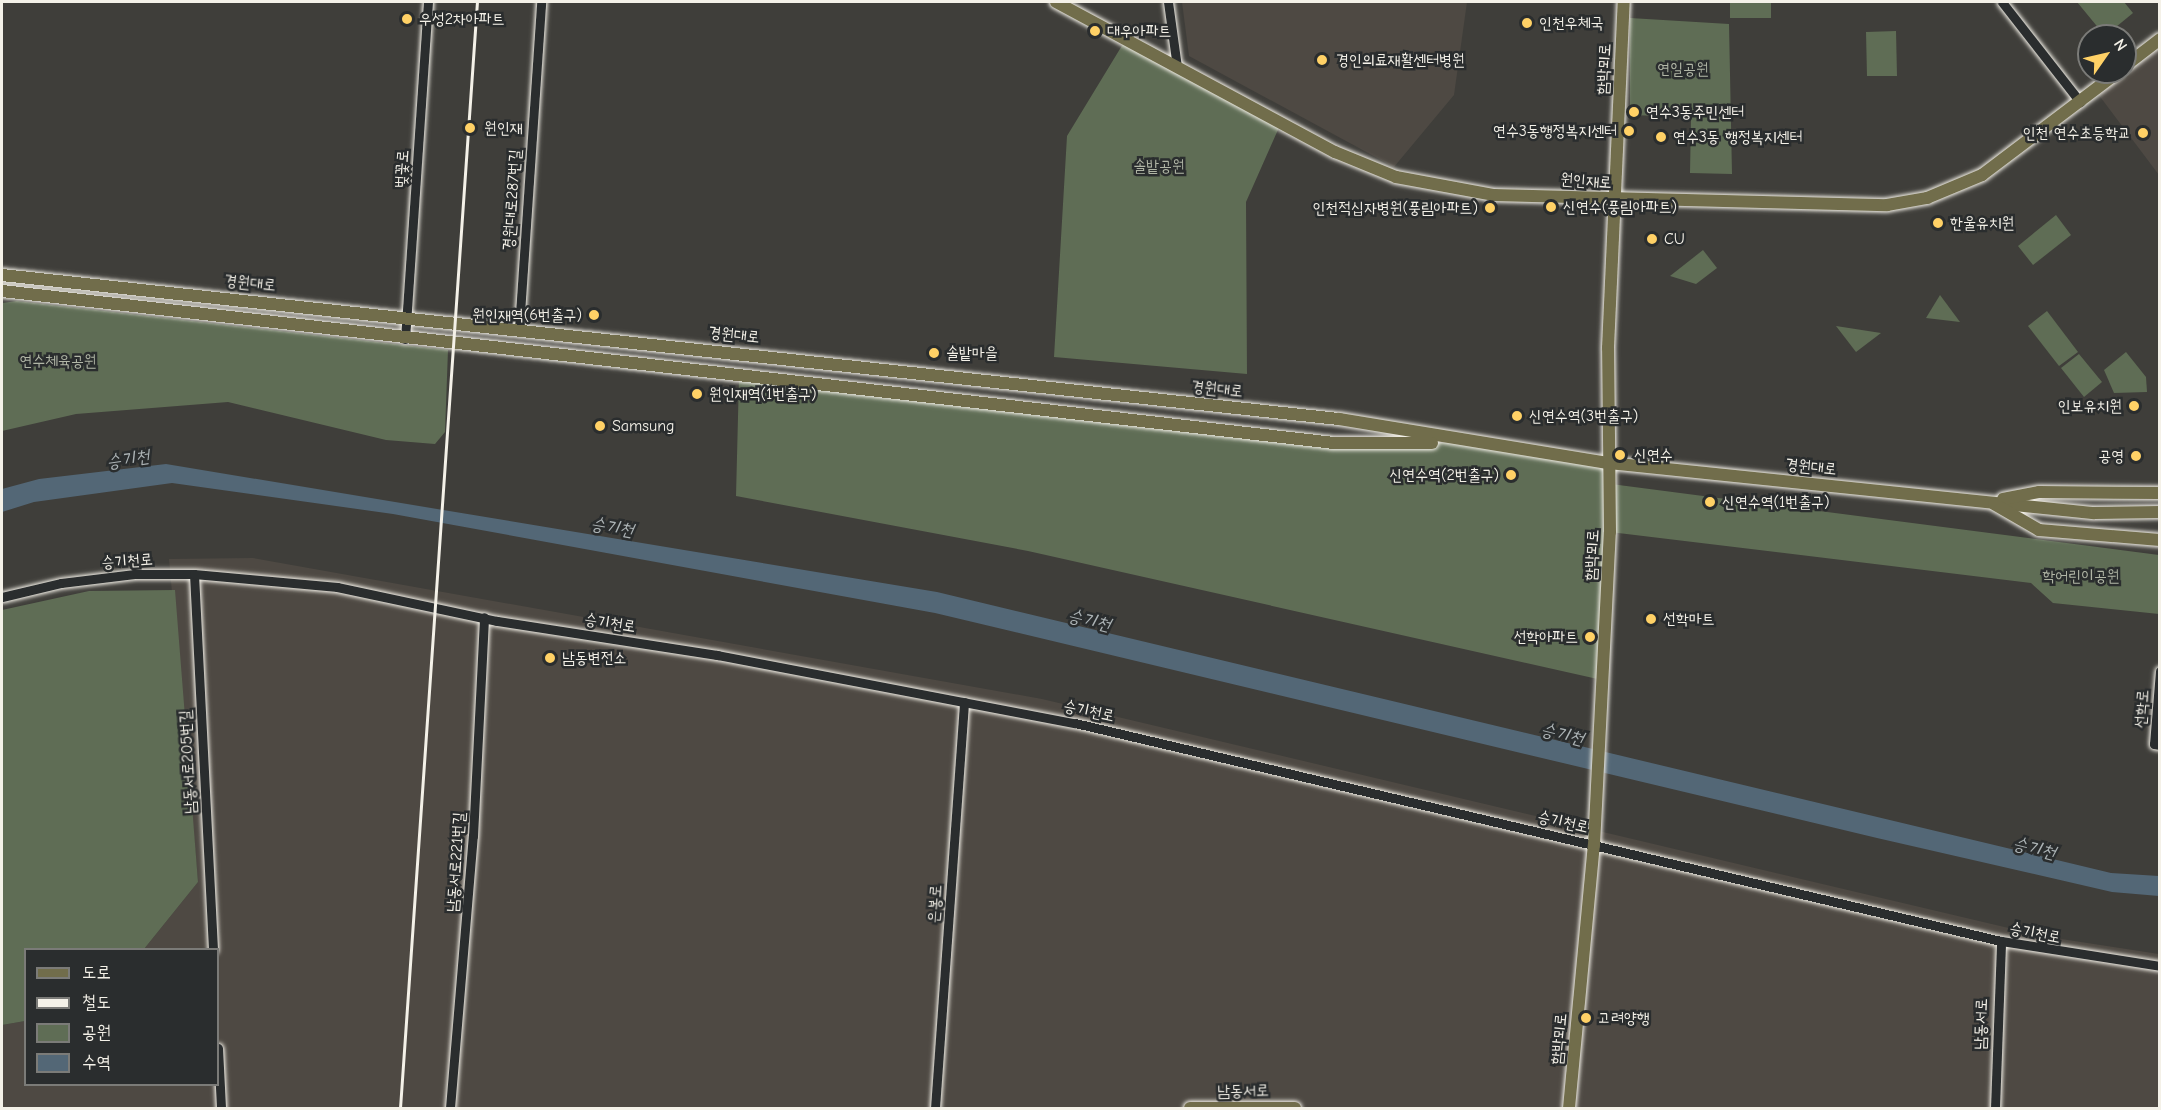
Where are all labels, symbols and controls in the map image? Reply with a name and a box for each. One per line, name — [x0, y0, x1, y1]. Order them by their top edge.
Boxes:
place label: 우성2차아파트 — [419, 9, 505, 29]
marker: 우성2차아파트 — [400, 12, 414, 26]
place label: 인천우체국 — [1539, 13, 1603, 33]
marker: 인천우체국 — [1520, 16, 1534, 30]
place label: 대우아파트 — [1107, 21, 1171, 41]
marker: 대우아파트 — [1088, 24, 1102, 38]
north arrow — [2077, 24, 2137, 84]
text: N — [2110, 36, 2131, 54]
street label: 함박뫼로 — [1593, 43, 1615, 95]
place label: 경인의료재활센터병원 — [1336, 50, 1465, 70]
marker: 경인의료재활센터병원 — [1313, 51, 1331, 69]
park label: 연일공원 — [1657, 59, 1709, 79]
place label: 연수3동주민센터 — [1646, 102, 1744, 122]
marker: 연수3동주민센터 — [1627, 105, 1641, 119]
place label: 원인재 — [484, 118, 523, 138]
marker: 원인재 — [461, 119, 479, 137]
place label: 연수3동행정복지센터 — [1493, 121, 1617, 141]
place label: 인천 연수초등학교 — [2023, 123, 2131, 143]
marker: 연수3동행정복지센터 — [1622, 124, 1636, 138]
marker: 인천 연수초등학교 — [2136, 126, 2150, 140]
place label: 연수3동 행정복지센터 — [1673, 127, 1802, 147]
marker: 연수3동 행정복지센터 — [1654, 130, 1668, 144]
street label: 벚꽃로 — [391, 149, 413, 189]
street label: 경원대로287번길 — [499, 149, 525, 251]
park label: 솔밭공원 — [1133, 156, 1185, 176]
street label: 원인재로 — [1560, 170, 1612, 192]
place label: 신연수(풍림아파트) — [1563, 197, 1677, 217]
place label: 인천적십자병원(풍림아파트) — [1312, 198, 1478, 218]
marker: 신연수(풍림아파트) — [1544, 200, 1558, 214]
marker: 인천적십자병원(풍림아파트) — [1483, 201, 1497, 215]
place label: 한울유치원 — [1950, 213, 2014, 233]
marker: 한울유치원 — [1931, 216, 1945, 230]
place label: CU — [1664, 229, 1685, 249]
marker: CU — [1645, 232, 1659, 246]
street label: 경원대로 — [223, 271, 277, 295]
place label: 원인재역(6번출구) — [472, 305, 582, 325]
marker: 원인재역(6번출구) — [587, 308, 601, 322]
street label: 경원대로 — [707, 323, 761, 347]
place label: 솔밭마을 — [946, 343, 998, 363]
marker: 솔밭마을 — [927, 346, 941, 360]
park label: 연수체육공원 — [19, 351, 97, 371]
street label: 경원대로 — [1190, 377, 1244, 401]
place label: 원인재역(1번출구) — [709, 384, 817, 404]
marker: 원인재역(1번출구) — [690, 387, 704, 401]
place label: 인보유치원 — [2058, 396, 2122, 416]
marker: 인보유치원 — [2127, 399, 2141, 413]
place label: 신연수역(3번출구) — [1529, 406, 1638, 426]
marker: 신연수역(3번출구) — [1510, 409, 1524, 423]
place label: Samsung — [612, 416, 674, 436]
marker: Samsung — [593, 419, 607, 433]
place label: 신연수 — [1634, 445, 1673, 465]
water label: 승기천 — [105, 446, 151, 474]
marker: 신연수 — [1611, 446, 1629, 464]
place label: 공영 — [2098, 446, 2124, 466]
marker: 공영 — [2129, 449, 2143, 463]
street label: 경원대로 — [1784, 455, 1838, 479]
place label: 신연수역(2번출구) — [1389, 465, 1499, 485]
marker: 신연수역(2번출구) — [1504, 468, 1518, 482]
place label: 신연수역(1번출구) — [1722, 492, 1830, 512]
marker: 신연수역(1번출구) — [1703, 495, 1717, 509]
water label: 승기천 — [589, 514, 635, 542]
street label: 함박뫼로 — [1581, 529, 1603, 581]
street label: 승기천로 — [101, 550, 153, 572]
park label: 학어린이공원 — [2042, 566, 2120, 586]
water label: 승기천 — [1065, 605, 1113, 637]
street label: 승기천로 — [583, 609, 637, 637]
place label: 선학마트 — [1663, 609, 1714, 629]
marker: 선학마트 — [1644, 612, 1658, 626]
place label: 선학아파트 — [1514, 627, 1578, 647]
marker: 선학아파트 — [1583, 630, 1597, 644]
place label: 남동변전소 — [562, 648, 626, 668]
marker: 남동변전소 — [543, 651, 557, 665]
street label: 선학로 — [2131, 689, 2153, 729]
street label: 승기천로 — [1062, 696, 1116, 726]
street label: 남동서로205번길 — [176, 710, 200, 814]
water label: 승기천 — [1538, 719, 1586, 751]
street label: 승기천로 — [1536, 807, 1590, 837]
street label: 남동서로221번길 — [443, 811, 469, 913]
water label: 승기천 — [2010, 833, 2058, 865]
street label: 은봉로 — [924, 884, 946, 924]
street label: 승기천로 — [2008, 919, 2062, 947]
legend — [24, 948, 219, 1086]
text: 도로 — [82, 962, 111, 983]
text: 철도 — [82, 992, 111, 1013]
street label: 남동서로 — [1971, 998, 1991, 1050]
place label: 고려양행 — [1598, 1008, 1649, 1028]
marker: 고려양행 — [1579, 1011, 1593, 1025]
street label: 함박뫼로 — [1547, 1013, 1571, 1065]
text: 공원 — [82, 1022, 111, 1043]
text: 수역 — [82, 1052, 111, 1073]
street label: 남동서로 — [1217, 1081, 1269, 1101]

